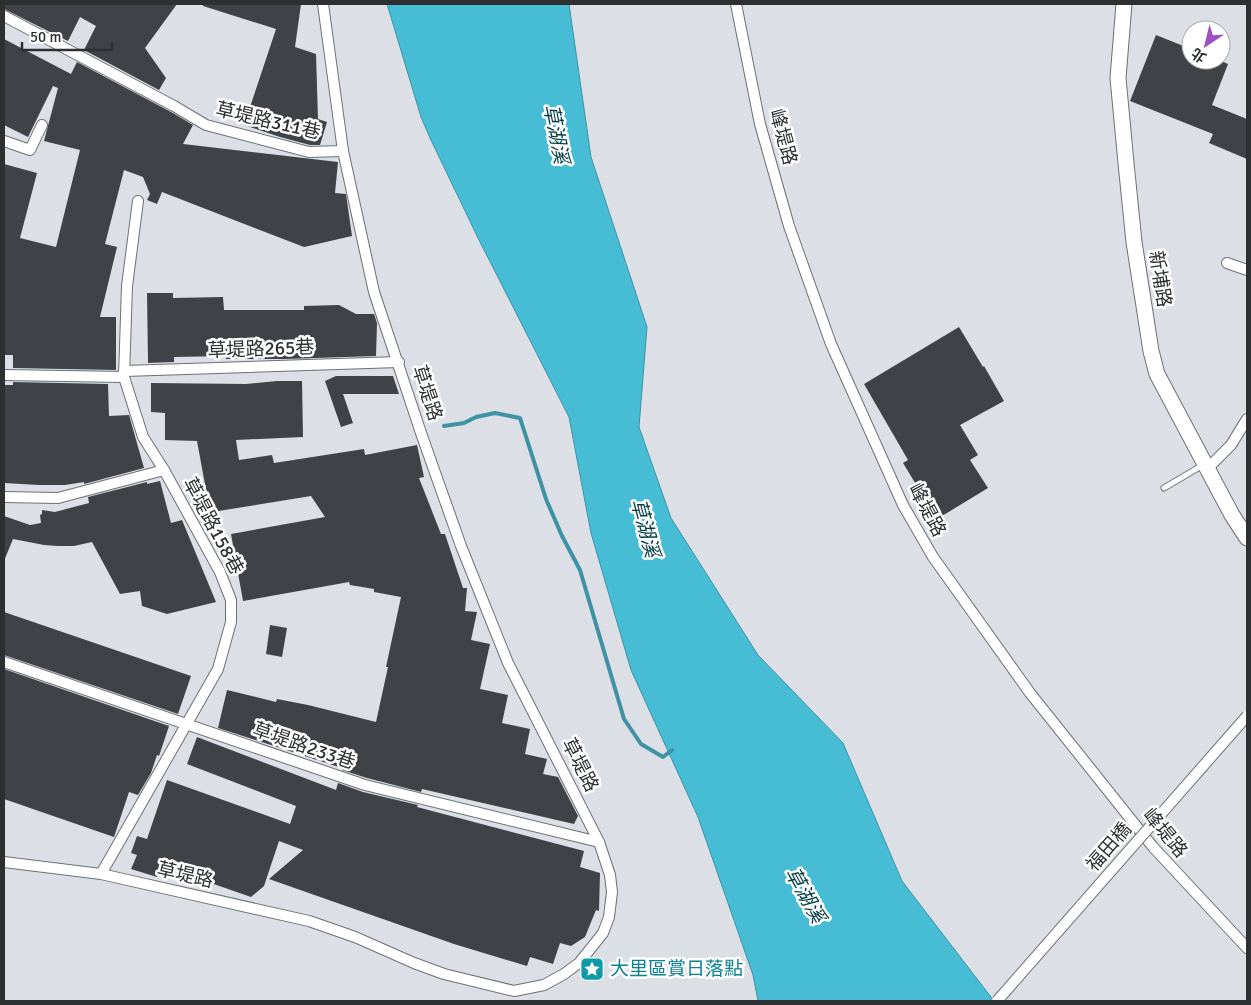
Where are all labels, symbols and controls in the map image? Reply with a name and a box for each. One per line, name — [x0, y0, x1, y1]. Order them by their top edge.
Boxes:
scale bar — [22, 20, 112, 52]
north arrow — [1181, 20, 1231, 70]
text: 50 m — [30, 28, 61, 46]
text: 北 — [1188, 44, 1209, 66]
street label: 草堤路311巷 — [213, 97, 323, 145]
water label: 草湖溪 — [538, 102, 575, 169]
street label: 峰堤路 — [764, 106, 802, 168]
street label: 新埔路 — [1144, 249, 1176, 309]
street label: 草堤路265巷 — [207, 335, 315, 363]
street label: 草堤路 — [407, 362, 447, 424]
street label: 草堤路158巷 — [177, 473, 249, 579]
street label: 峰堤路 — [903, 479, 951, 541]
water label: 草湖溪 — [625, 496, 666, 563]
street label: 草堤路233巷 — [250, 717, 358, 775]
street label: 草堤路 — [556, 734, 604, 796]
street label: 峰堤路 — [1137, 803, 1193, 863]
street label: 福田橋 — [1081, 818, 1137, 876]
street label: 草堤路 — [155, 857, 215, 893]
water label: 草湖溪 — [780, 863, 832, 930]
place icon: 大里區賞日落點 — [579, 956, 605, 982]
place label: 大里區賞日落點 — [610, 957, 743, 981]

